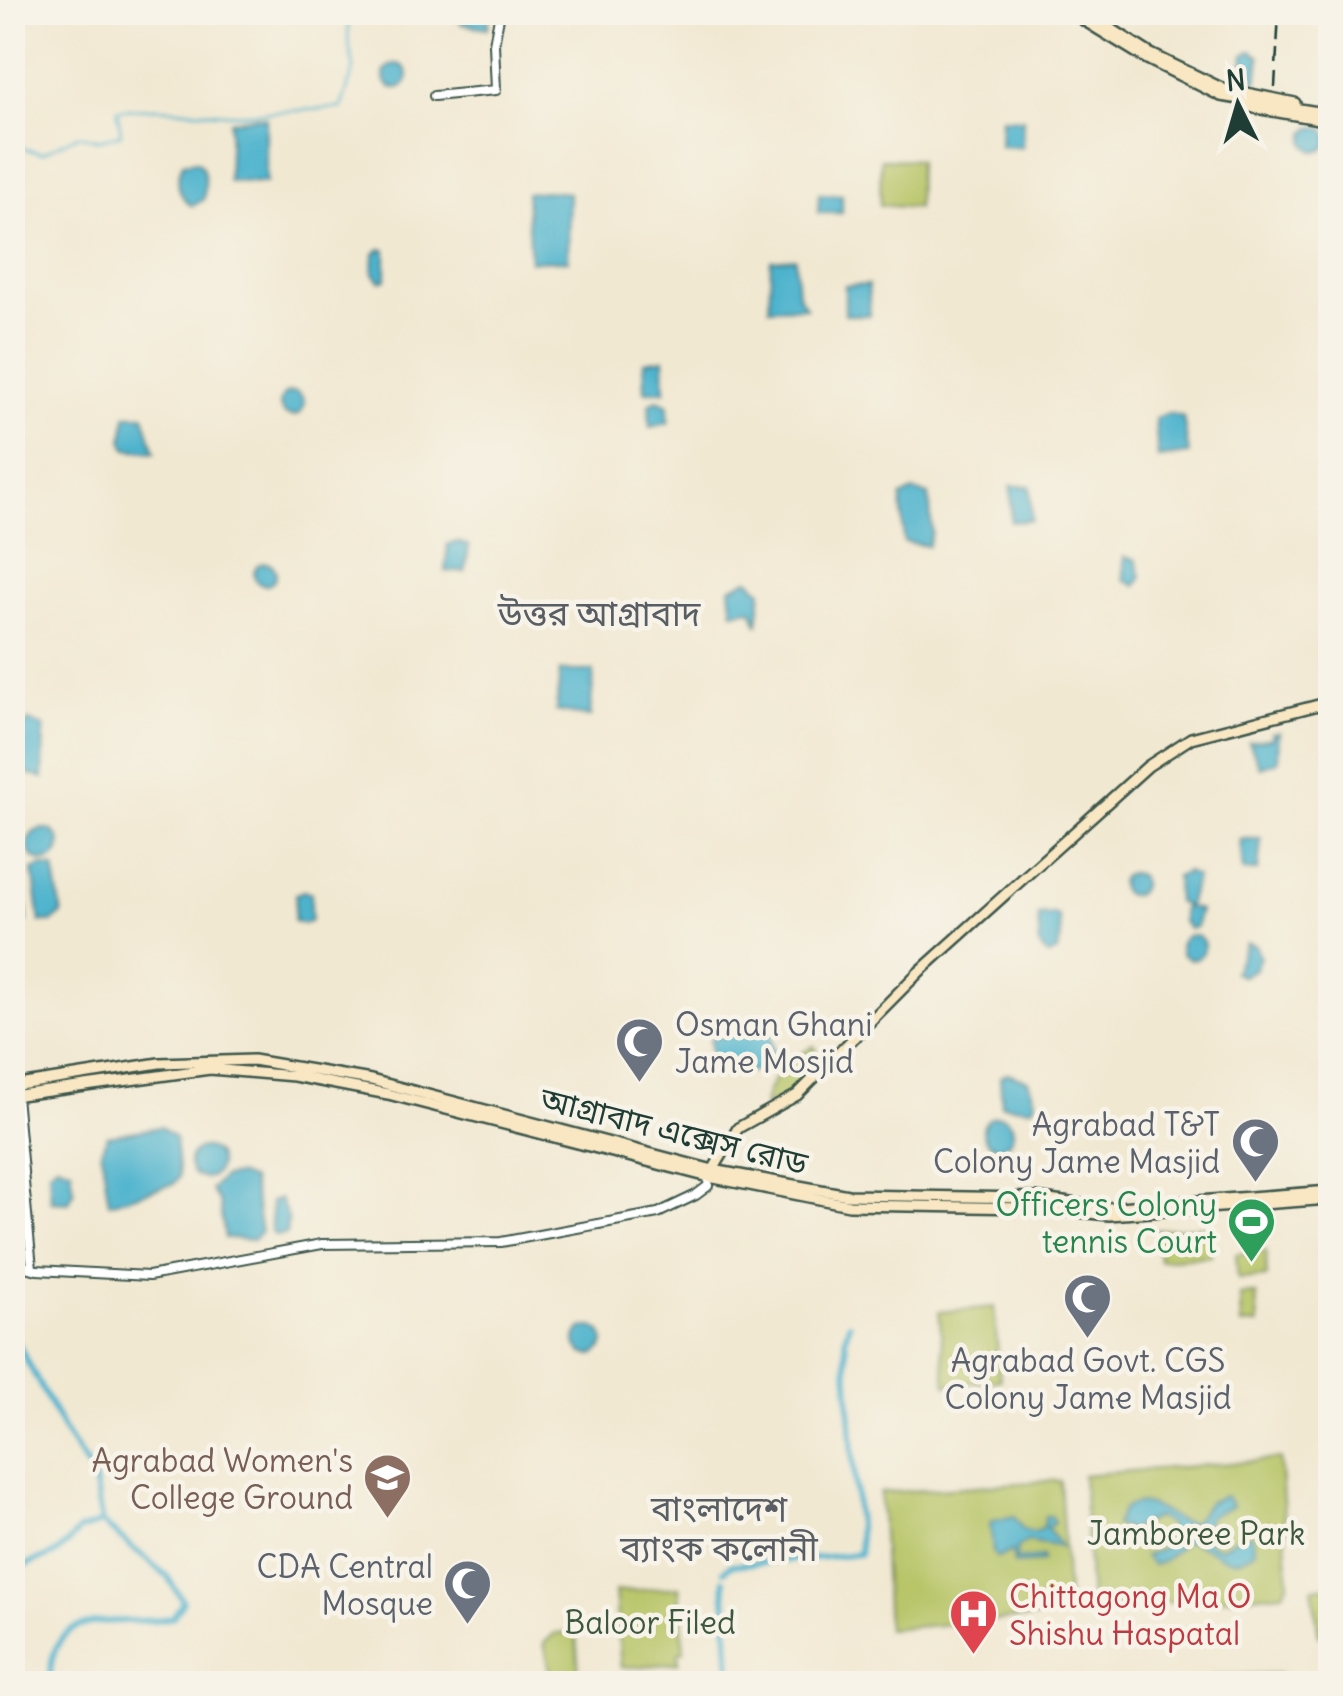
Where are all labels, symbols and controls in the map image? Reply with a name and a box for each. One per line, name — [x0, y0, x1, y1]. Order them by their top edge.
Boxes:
north arrow — [1188, 55, 1288, 155]
text: N — [1225, 61, 1247, 99]
district label: উত্তর আগ্রাবাদ — [497, 591, 701, 635]
place label: Osman Ghani Jame Mosjid — [675, 1004, 872, 1082]
mosque icon: Osman Ghani Jame Mosjid — [614, 1016, 666, 1084]
street label: আগ্রাবাদ এক্সেস রোড — [535, 1078, 813, 1184]
place label: Agrabad T&T Colony Jame Masjid — [933, 1104, 1220, 1182]
mosque icon: Agrabad T&T Colony Jame Masjid — [1229, 1116, 1281, 1184]
place label: Officers Colony tennis Court — [996, 1184, 1217, 1262]
sports icon: Officers Colony tennis Court — [1226, 1196, 1278, 1264]
mosque icon: Agrabad Govt. CGS Colony Jame Masjid — [1062, 1272, 1114, 1340]
place label: Agrabad Govt. CGS Colony Jame Masjid — [944, 1340, 1232, 1418]
place label: Agrabad Women's College Ground — [91, 1440, 353, 1518]
school or university icon: Agrabad Women's College Ground — [362, 1452, 414, 1520]
district label: বাংলাদেশ ব্যাংক কলোনী — [619, 1486, 819, 1570]
park label: Jamboree Park — [1087, 1513, 1305, 1554]
place label: CDA Central Mosque — [256, 1546, 433, 1624]
mosque icon: CDA Central Mosque — [442, 1558, 494, 1626]
place label: Chittagong Ma O Shishu Haspatal — [1009, 1576, 1252, 1654]
hospital icon: Chittagong Ma O Shishu Haspatal — [948, 1588, 1000, 1656]
park label: Baloor Filed — [564, 1602, 736, 1643]

